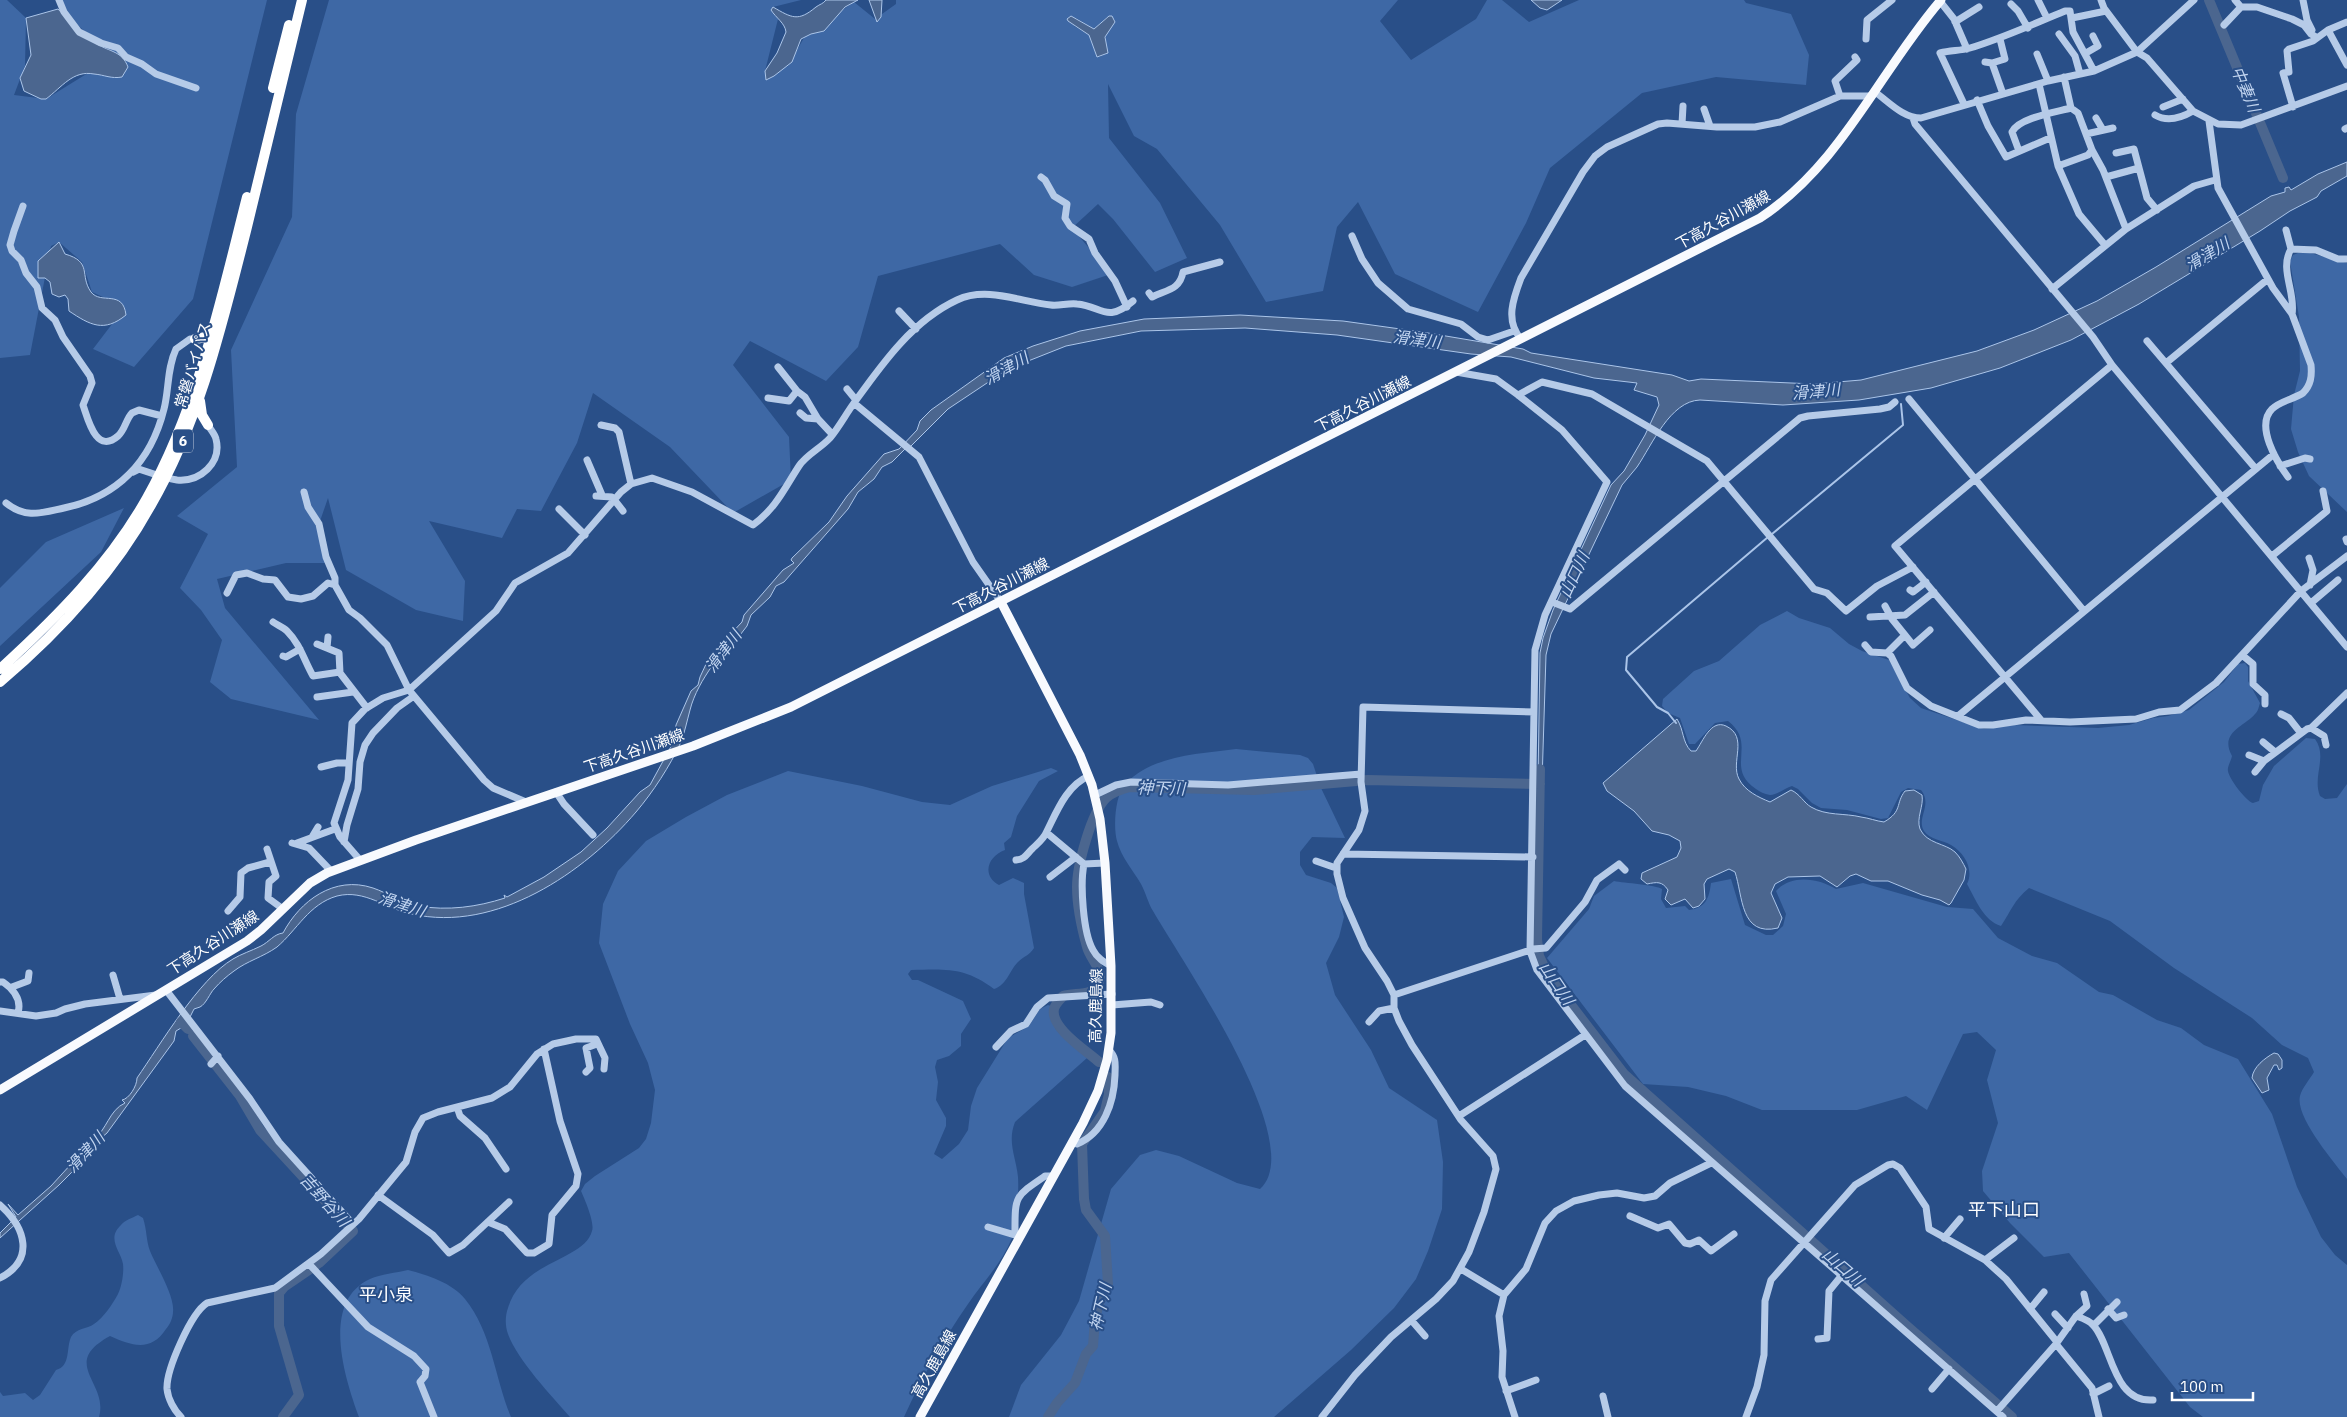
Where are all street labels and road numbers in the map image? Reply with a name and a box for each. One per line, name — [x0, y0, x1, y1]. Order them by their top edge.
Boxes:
street label: 下高久谷川瀬線 — [1672, 186, 1773, 253]
street label: 常磐バイパス — [170, 319, 215, 411]
street label: 下高久谷川瀬線 — [1312, 371, 1414, 436]
road number: 6 — [173, 430, 193, 452]
street label: 下高久谷川瀬線 — [950, 553, 1052, 618]
street label: 下高久谷川瀬線 — [581, 724, 687, 777]
street label: 下高久谷川瀬線 — [164, 906, 262, 979]
street label: 高久鹿島線 — [1085, 968, 1106, 1044]
street label: 高久鹿島線 — [907, 1326, 960, 1401]

